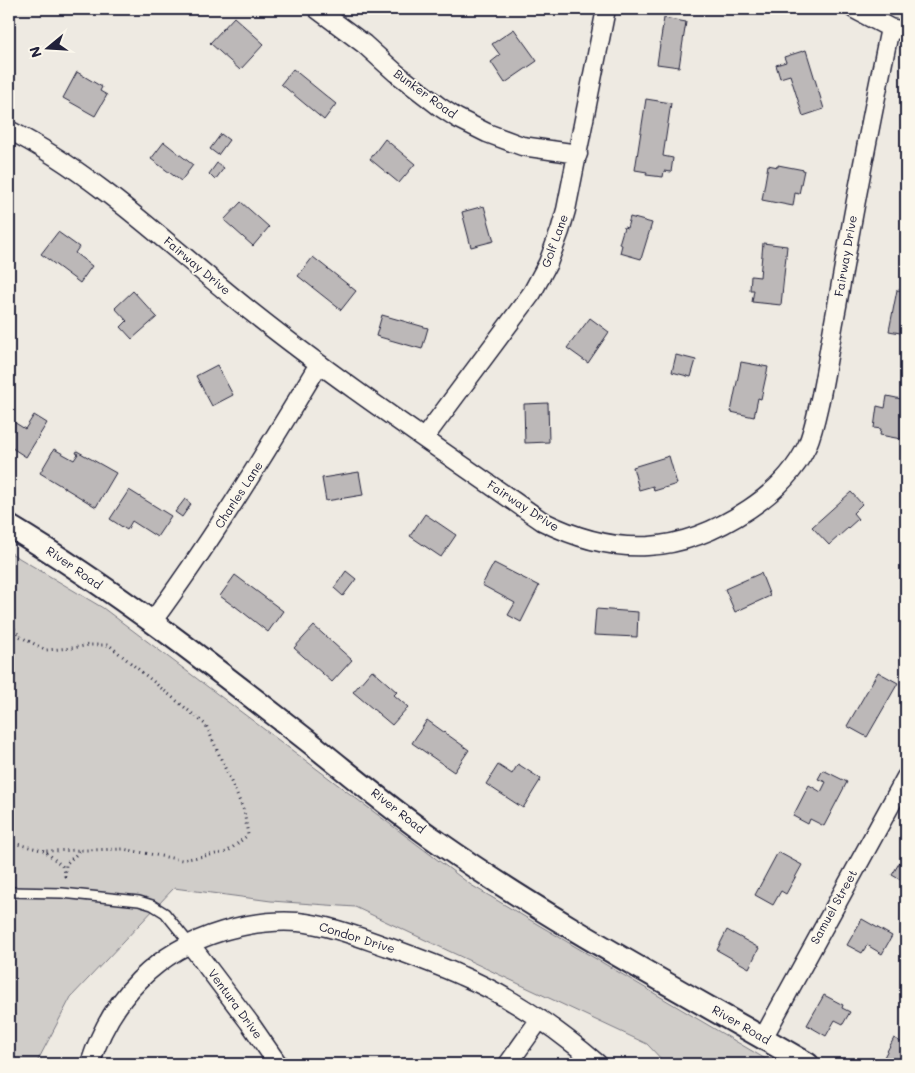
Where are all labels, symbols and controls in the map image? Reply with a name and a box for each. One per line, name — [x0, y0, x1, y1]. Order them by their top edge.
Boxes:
north arrow — [22, 22, 72, 72]
text: N — [24, 44, 46, 60]
street label: Bunker Road — [391, 65, 461, 122]
street label: Golf Lane — [537, 212, 571, 269]
street label: Fairway Drive — [830, 214, 860, 298]
street label: Fairway Drive — [161, 233, 234, 298]
street label: Charles Lane — [211, 458, 266, 531]
street label: Fairway Drive — [485, 476, 562, 534]
street label: River Road — [43, 542, 106, 593]
street label: River Road — [368, 784, 429, 837]
street label: Samuel Street — [806, 866, 860, 947]
street label: Condor Drive — [317, 918, 397, 956]
street label: Ventura Drive — [205, 965, 267, 1042]
street label: River Road — [709, 1001, 774, 1047]

